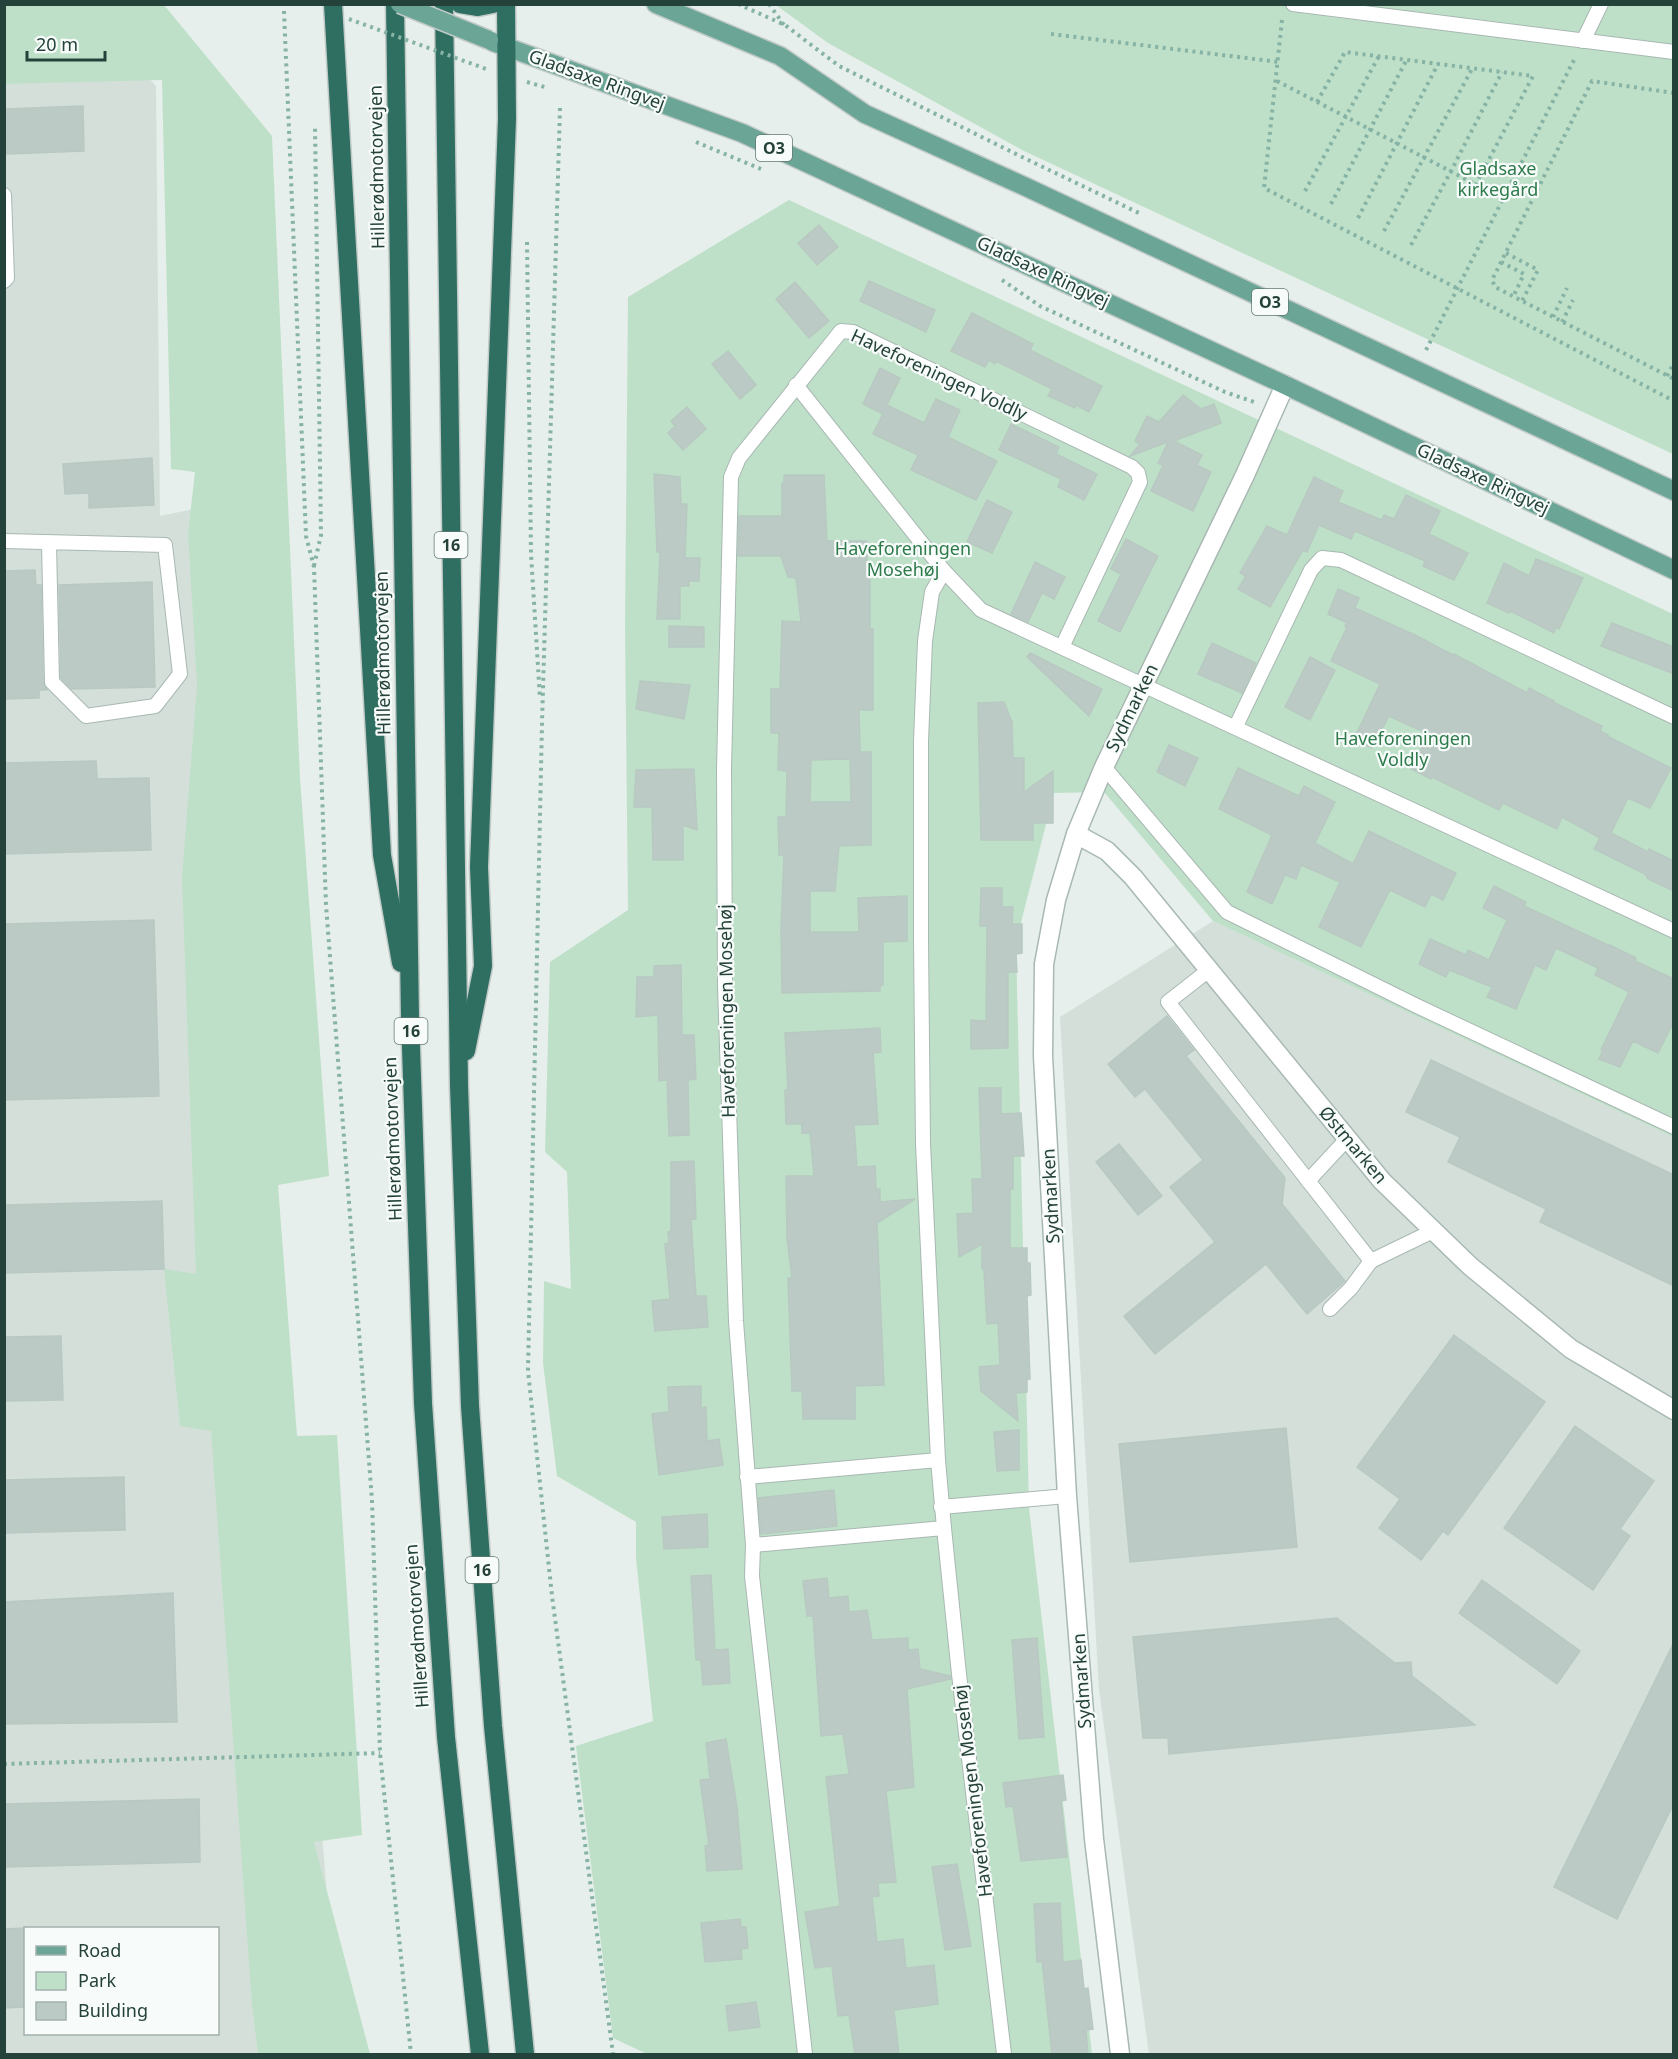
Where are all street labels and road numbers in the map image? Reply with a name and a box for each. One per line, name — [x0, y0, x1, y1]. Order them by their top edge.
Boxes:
street label: Gladsaxe Ringvej — [526, 43, 669, 115]
street label: Hillerødmotorvejen — [363, 85, 389, 249]
road number: O3 — [756, 135, 792, 161]
street label: Gladsaxe Ringvej — [973, 230, 1114, 312]
road number: O3 — [1252, 289, 1288, 315]
street label: Haveforeningen Voldly — [847, 323, 1032, 426]
street label: Gladsaxe Ringvej — [1413, 437, 1554, 519]
road number: 16 — [434, 532, 468, 558]
street label: Hillerødmotorvejen — [369, 571, 395, 735]
street label: Sydmarken — [1099, 659, 1163, 756]
street label: Haveforeningen Mosehøj — [712, 904, 740, 1118]
road number: 16 — [394, 1018, 428, 1044]
street label: Hillerødmotorvejen — [377, 1057, 407, 1222]
street label: Østmarken — [1314, 1100, 1393, 1188]
street label: Sydmarken — [1036, 1148, 1064, 1244]
street label: Hillerødmotorvejen — [398, 1543, 434, 1709]
road number: 16 — [466, 1557, 498, 1583]
street label: Sydmarken — [1066, 1633, 1096, 1729]
street label: Haveforeningen Mosehøj — [947, 1684, 997, 1899]

